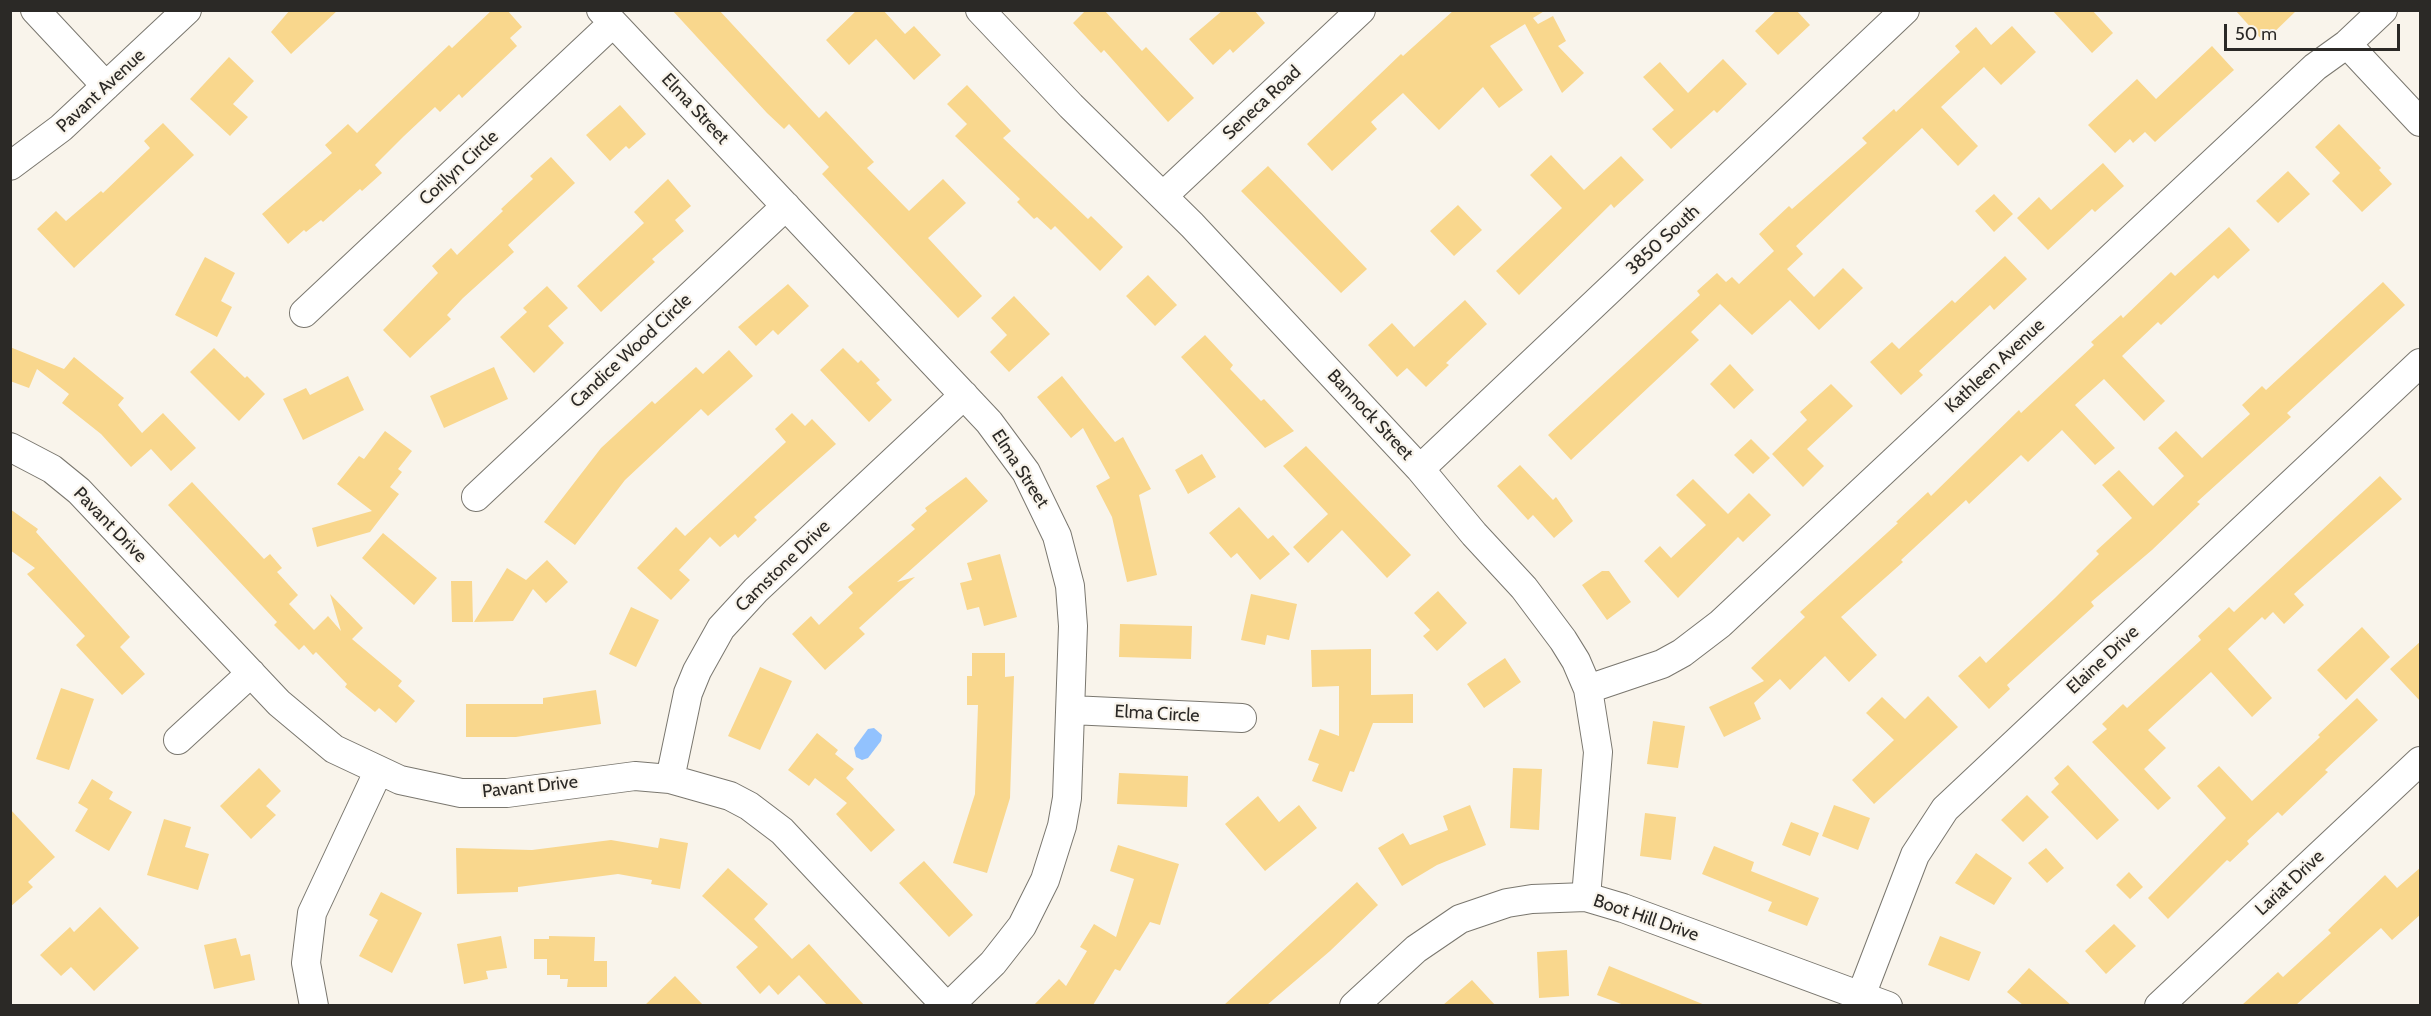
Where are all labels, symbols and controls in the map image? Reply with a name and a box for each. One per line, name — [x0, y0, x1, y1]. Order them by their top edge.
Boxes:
scale bar — [2227, 12, 2402, 50]
text: 50 m — [2235, 23, 2277, 45]
street label: Pavant Avenue — [52, 45, 150, 137]
street label: Seneca Road — [1218, 61, 1306, 145]
street label: Elma Street — [657, 69, 733, 149]
street label: Corilyn Circle — [415, 126, 503, 210]
street label: 3850 South — [1622, 201, 1704, 279]
street label: Candice Wood Circle — [566, 289, 696, 413]
street label: Kathleen Avenue — [1941, 314, 2049, 418]
street label: Bannock Street — [1323, 365, 1417, 465]
street label: Elma Street — [987, 426, 1053, 512]
street label: Pavant Drive — [69, 483, 151, 567]
street label: Camstone Drive — [731, 516, 835, 616]
street label: Elaine Drive — [2063, 621, 2143, 699]
street label: Elma Circle — [1114, 701, 1200, 727]
street label: Pavant Drive — [481, 771, 579, 803]
street label: Lariat Drive — [2251, 846, 2329, 920]
street label: Boot Hill Drive — [1591, 890, 1701, 946]

